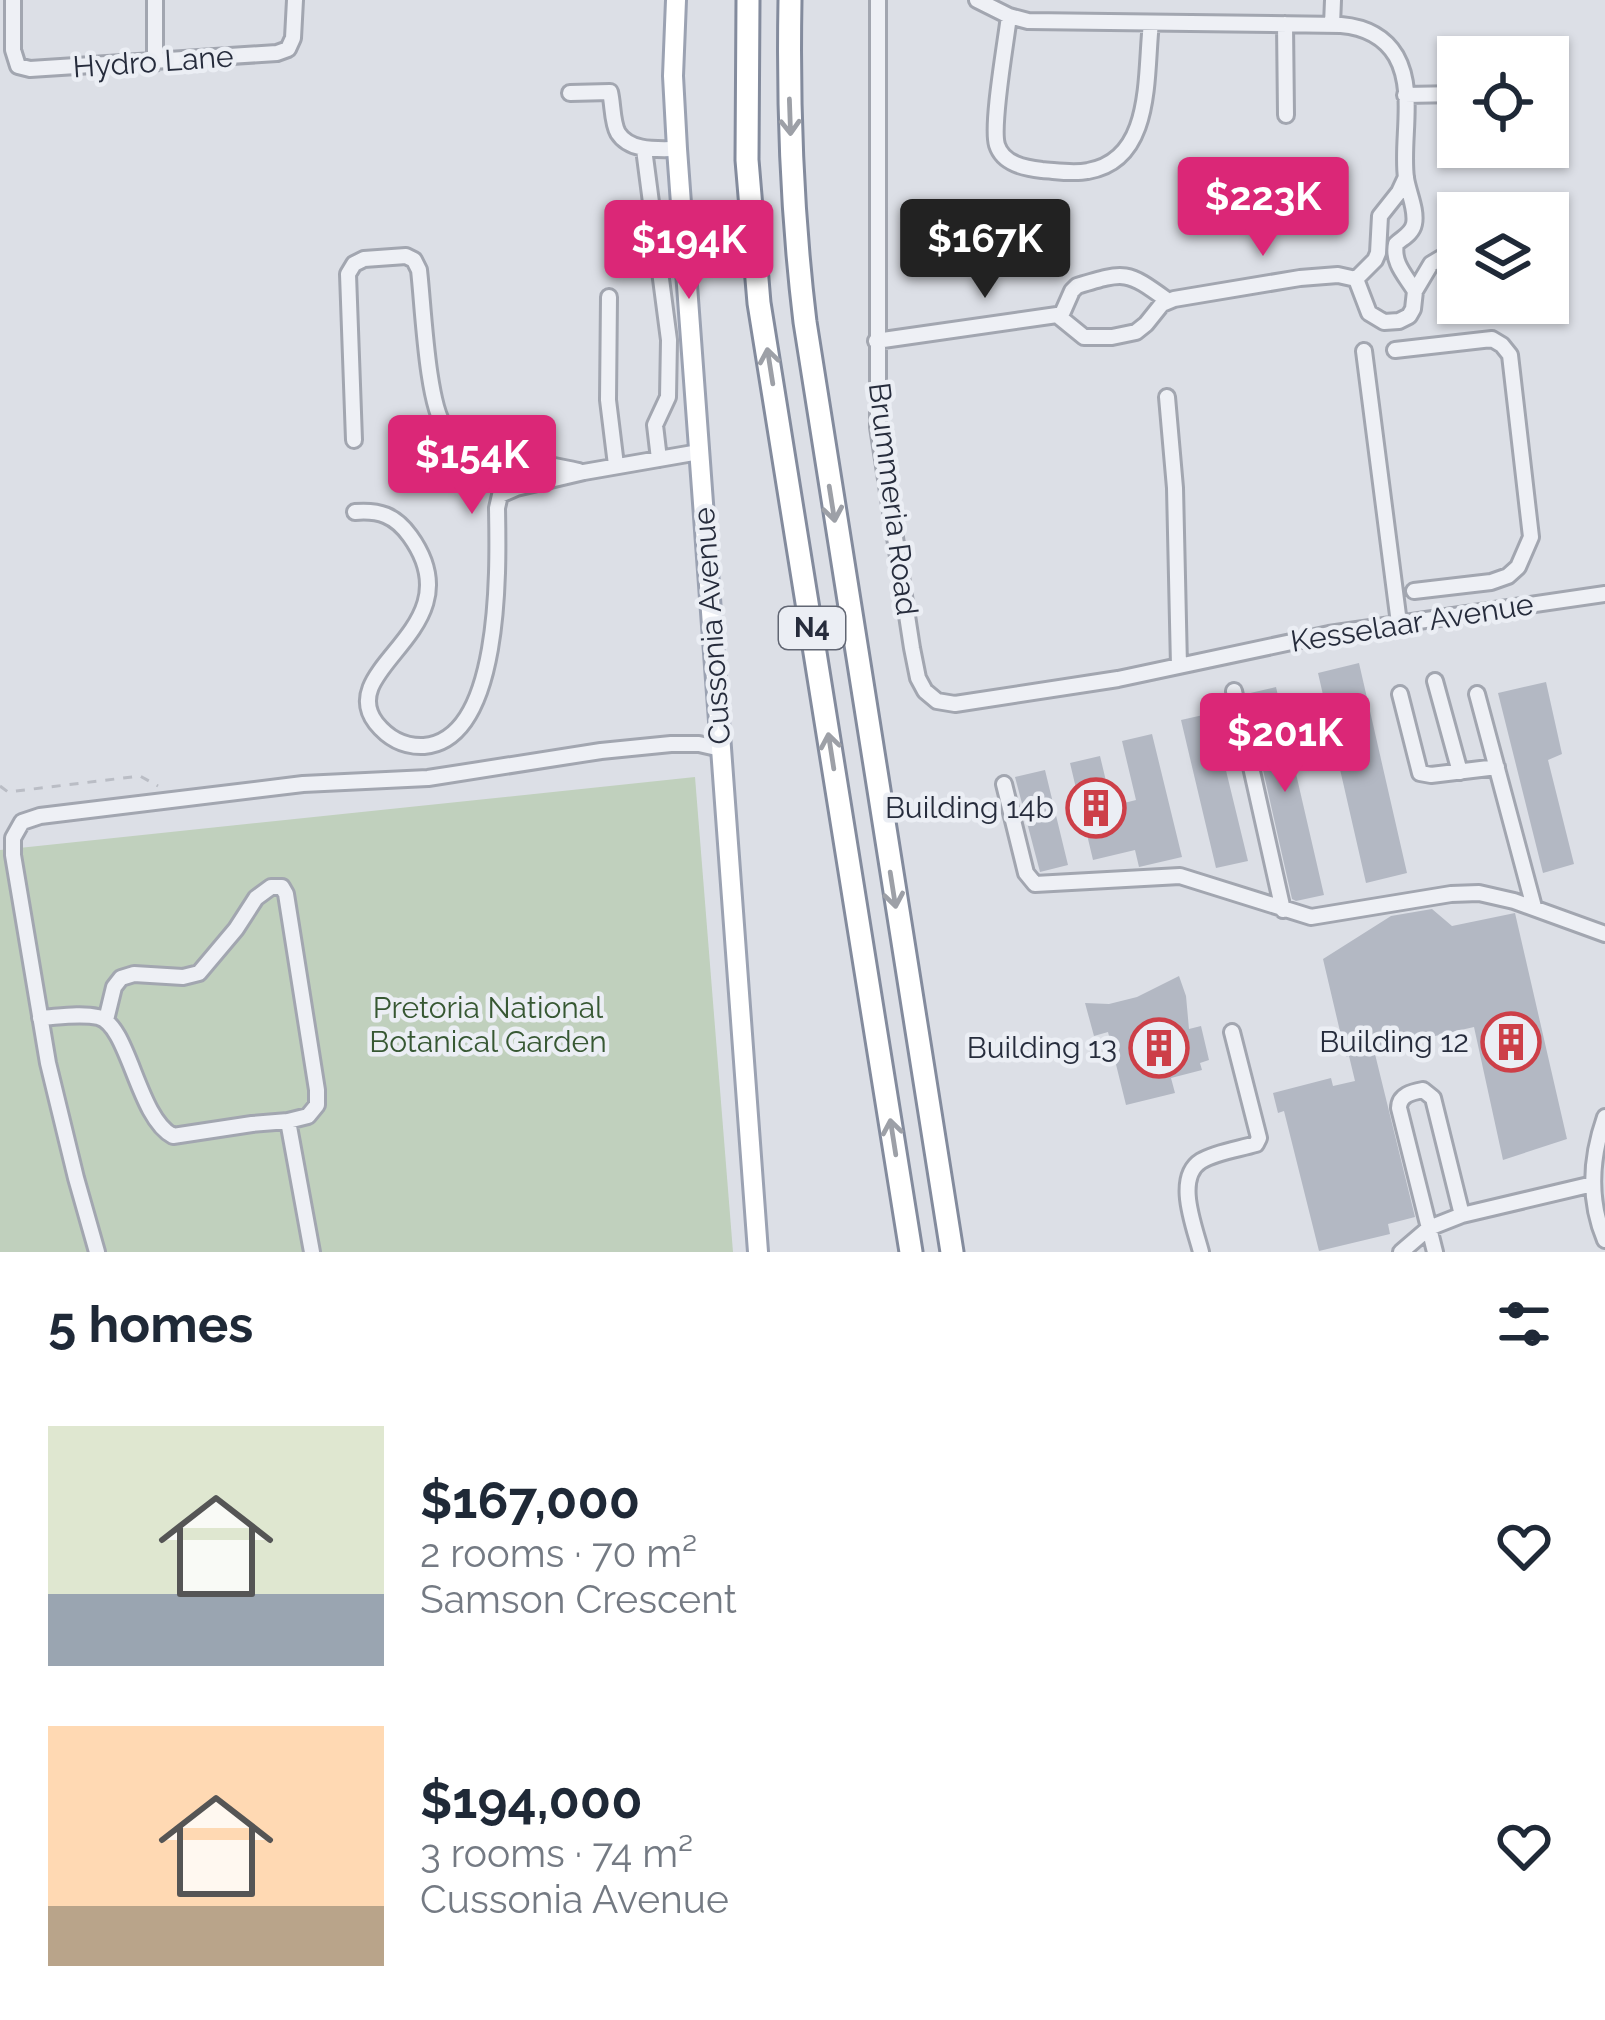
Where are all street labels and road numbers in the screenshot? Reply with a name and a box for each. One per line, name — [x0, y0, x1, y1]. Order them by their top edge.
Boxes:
street label: Hydro Lane — [71, 38, 234, 85]
street label: Brummeria Road — [862, 381, 925, 617]
street label: Cussonia Avenue — [686, 506, 737, 746]
street label: Kesselaar Avenue — [1288, 586, 1536, 659]
road number: N4 — [779, 607, 845, 649]

